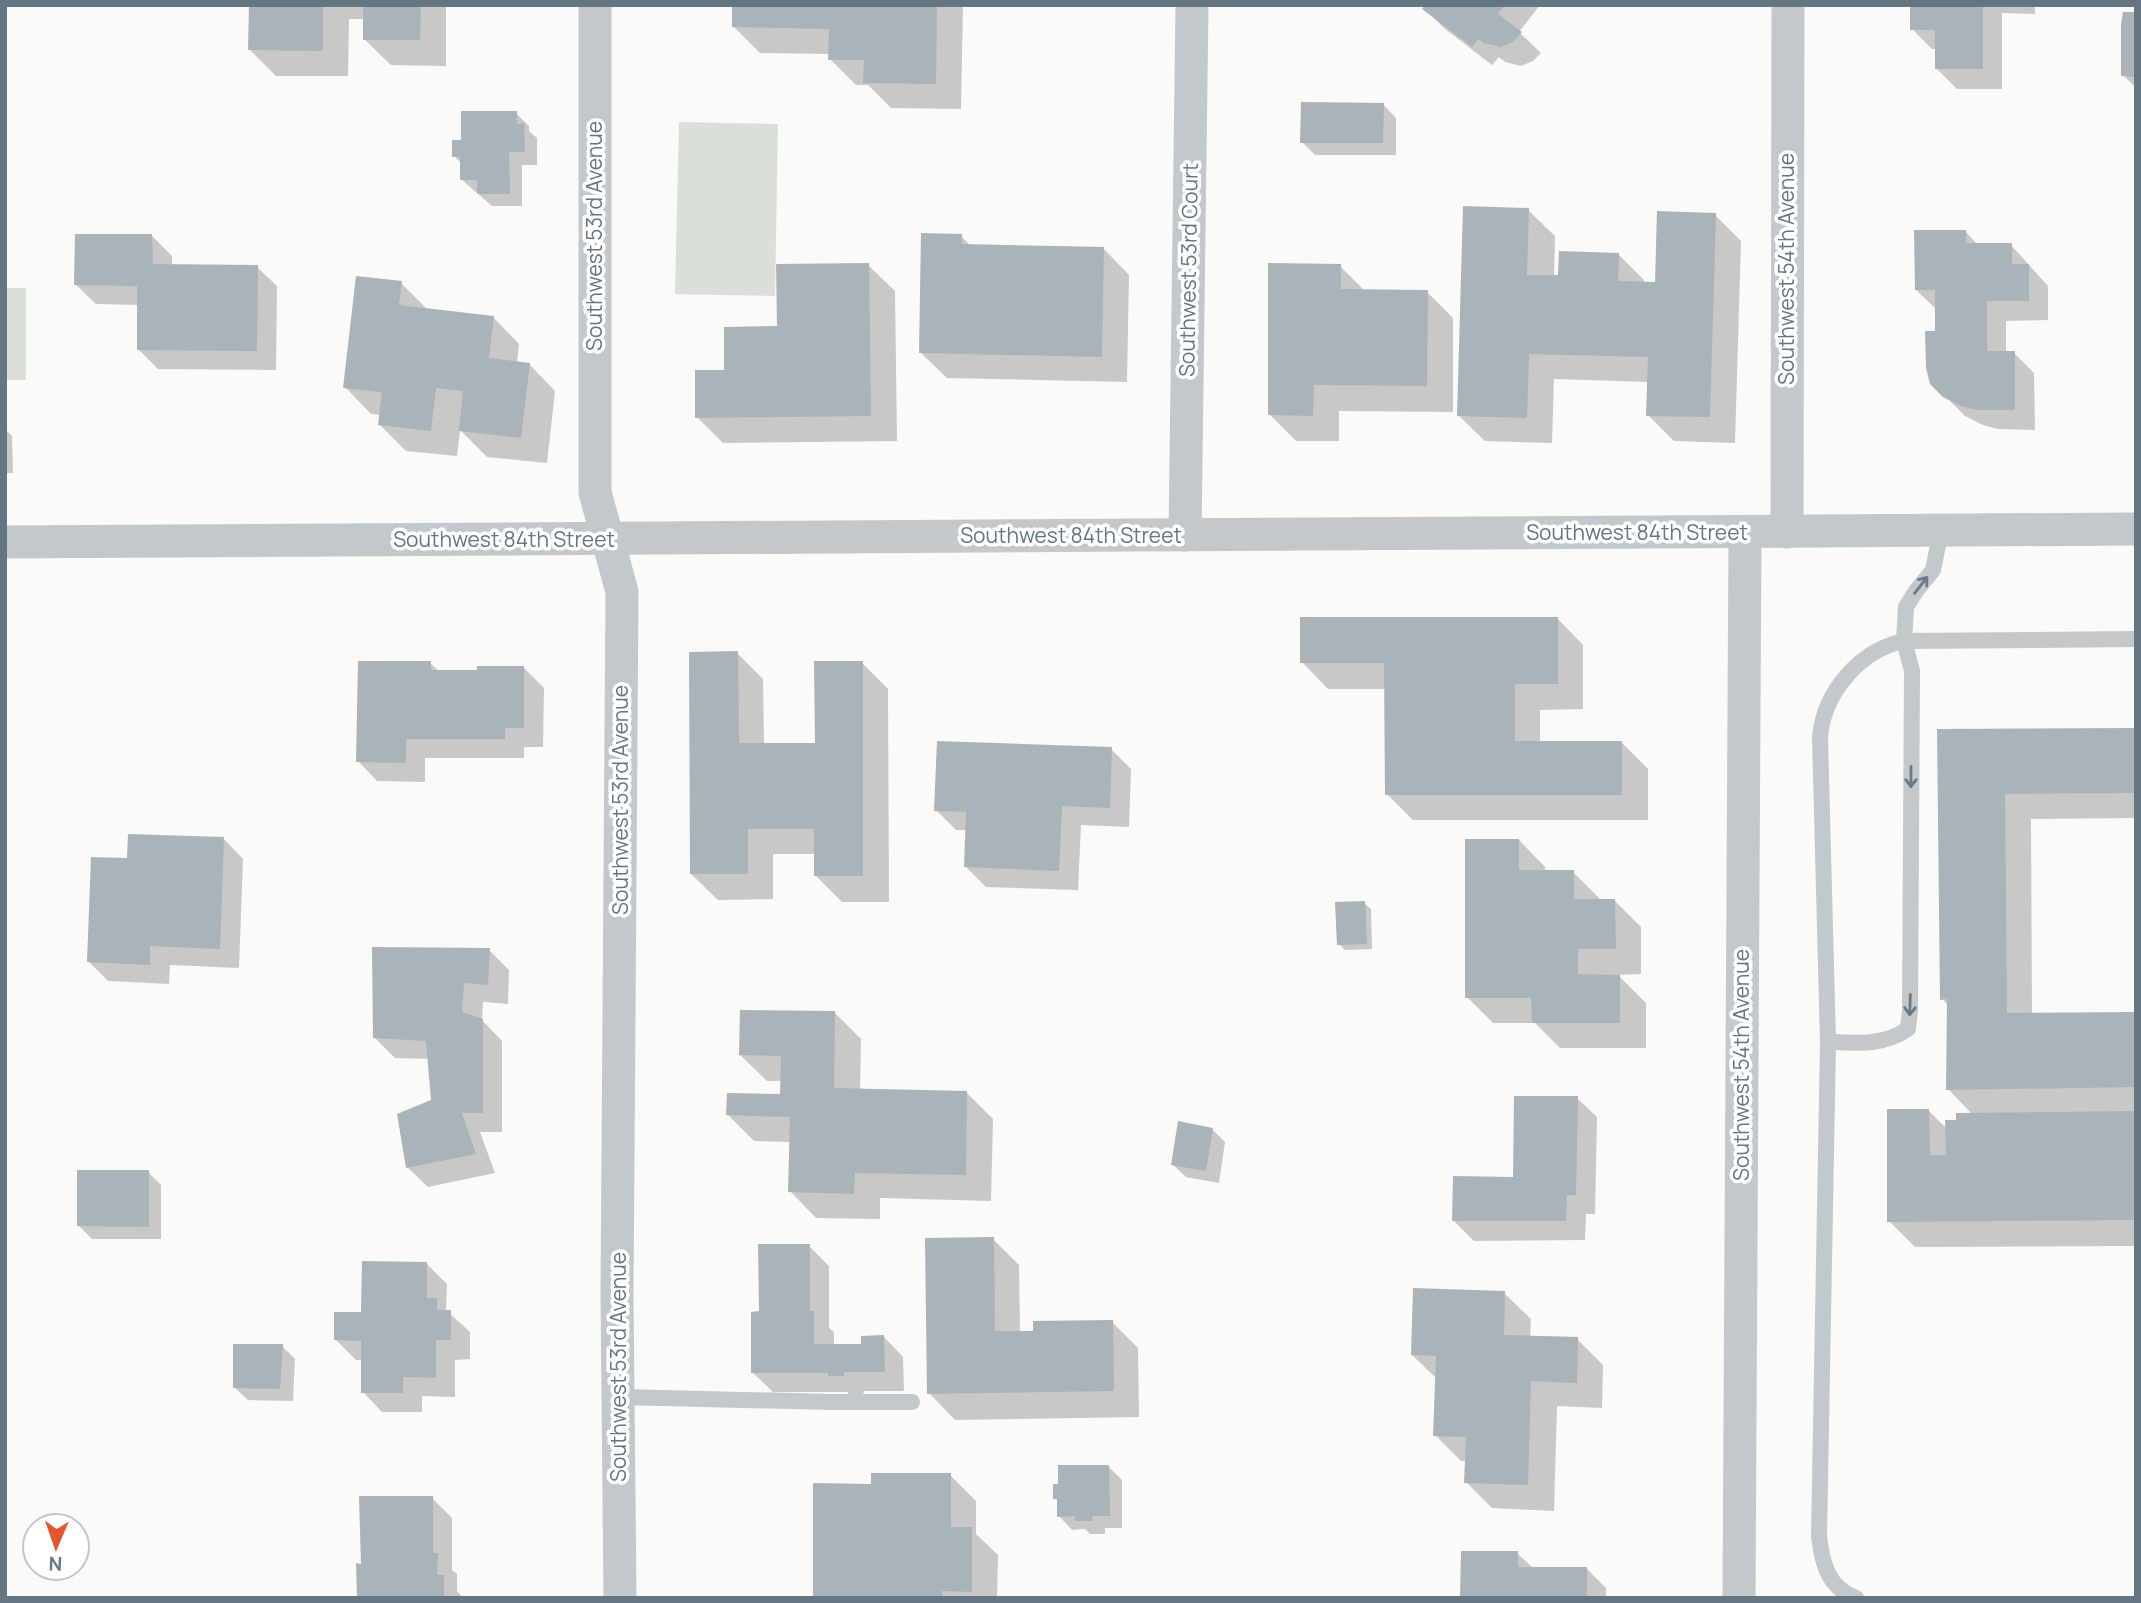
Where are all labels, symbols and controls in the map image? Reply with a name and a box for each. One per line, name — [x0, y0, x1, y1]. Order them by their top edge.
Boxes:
street label: Southwest 53rd Avenue — [580, 121, 608, 351]
street label: Southwest 54th Avenue — [1772, 153, 1800, 385]
street label: Southwest 53rd Court — [1172, 163, 1204, 377]
street label: Southwest 84th Street — [1526, 518, 1748, 546]
street label: Southwest 84th Street — [960, 521, 1182, 549]
street label: Southwest 84th Street — [393, 525, 615, 553]
one-way arrow — [1913, 577, 1928, 595]
street label: Southwest 53rd Avenue — [606, 685, 634, 915]
one-way arrow — [1904, 765, 1918, 788]
street label: Southwest 54th Avenue — [1727, 949, 1755, 1181]
one-way arrow — [1903, 993, 1916, 1016]
street label: Southwest 53rd Avenue — [604, 1252, 632, 1482]
north arrow — [21, 1512, 91, 1582]
text: N — [48, 1551, 63, 1577]

